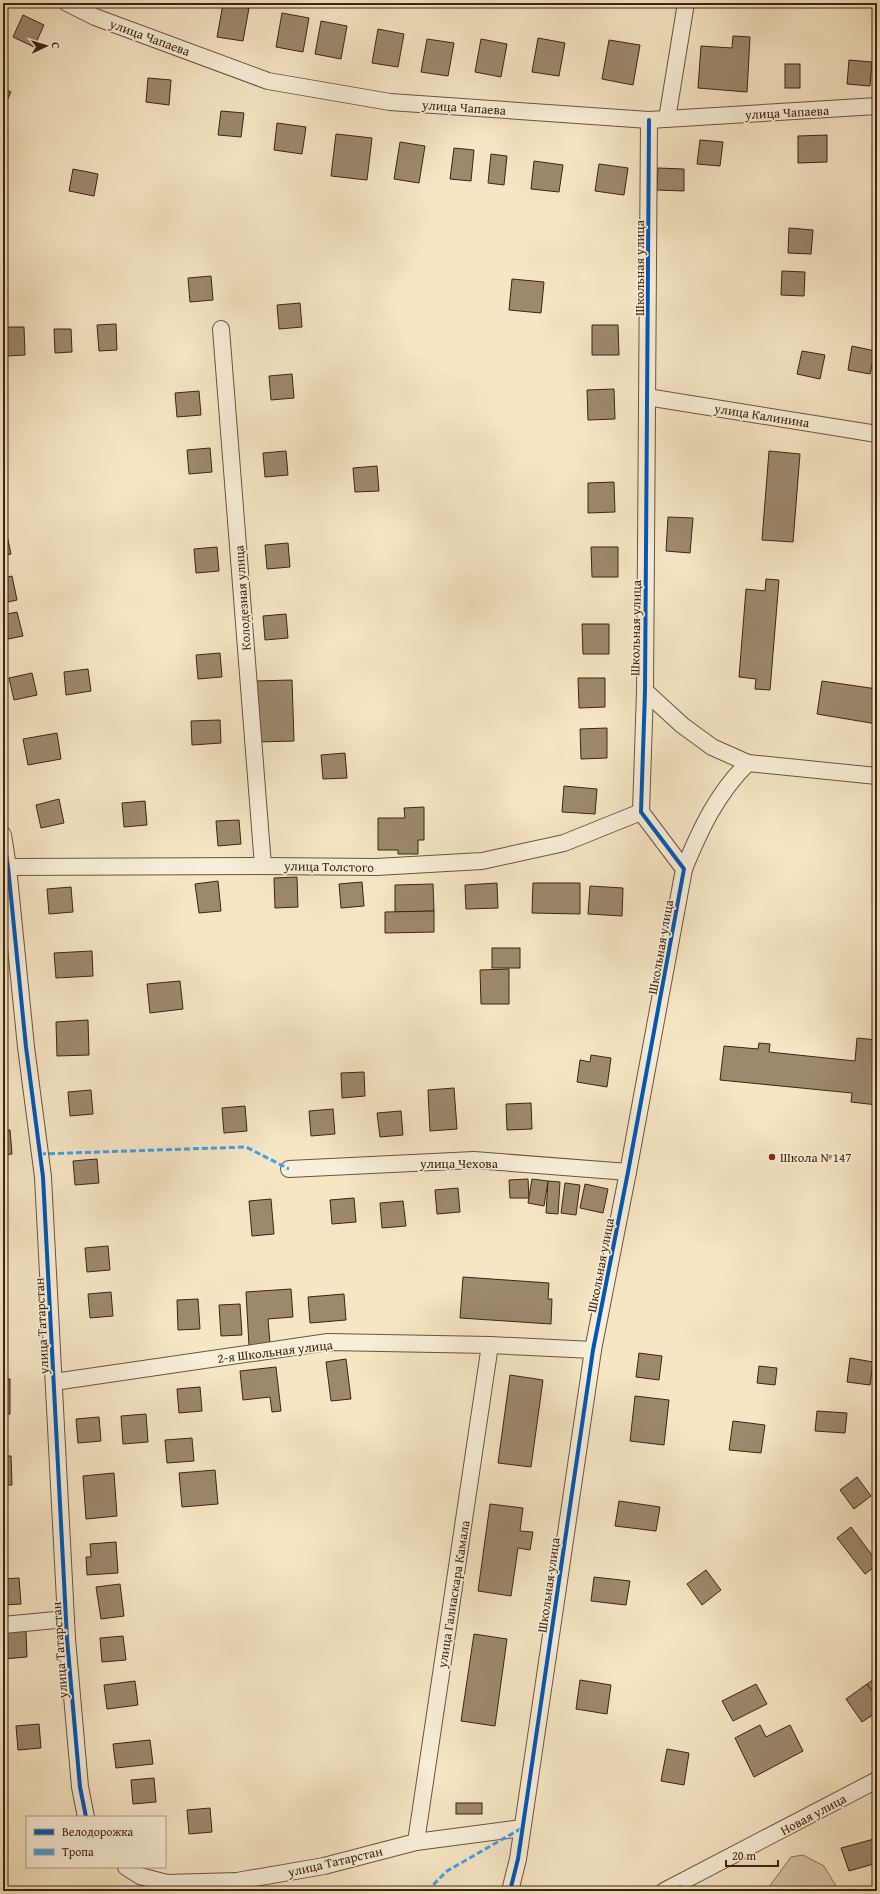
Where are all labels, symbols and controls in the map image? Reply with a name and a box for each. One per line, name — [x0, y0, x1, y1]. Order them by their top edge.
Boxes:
street label: улица Чапаева — [106, 14, 193, 61]
north arrow — [26, 26, 66, 66]
text: С — [48, 42, 64, 49]
street label: улица Чапаева — [420, 95, 507, 120]
street label: улица Чапаева — [743, 101, 830, 124]
street label: Школьная улица — [630, 219, 649, 316]
street label: улица Калинина — [712, 398, 812, 433]
street label: Колодезная улица — [229, 544, 256, 651]
street label: Школьная улица — [625, 579, 646, 676]
street label: улица Толстого — [283, 856, 374, 877]
street label: Школьная улица — [643, 897, 678, 996]
place label: Школа №147 — [780, 1148, 852, 1167]
marker: Школа №147 — [767, 1152, 777, 1162]
street label: улица Чехова — [419, 1154, 499, 1173]
street label: Школьная улица — [582, 1215, 619, 1314]
street label: улица Татарстан — [29, 1277, 54, 1376]
street label: 2-я Школьная улица — [216, 1335, 335, 1368]
street label: улица Галиаскара Камала — [432, 1518, 475, 1670]
street label: Школьная улица — [532, 1535, 565, 1634]
street label: улица Татарстан — [47, 1601, 72, 1700]
street label: Новая улица — [777, 1789, 850, 1840]
legend — [26, 1816, 166, 1868]
text: Велодорожка — [62, 1823, 133, 1840]
street label: улица Татарстан — [285, 1841, 385, 1882]
scale bar — [726, 1842, 778, 1868]
text: Тропа — [62, 1843, 94, 1860]
text: 20 m — [732, 1847, 756, 1864]

